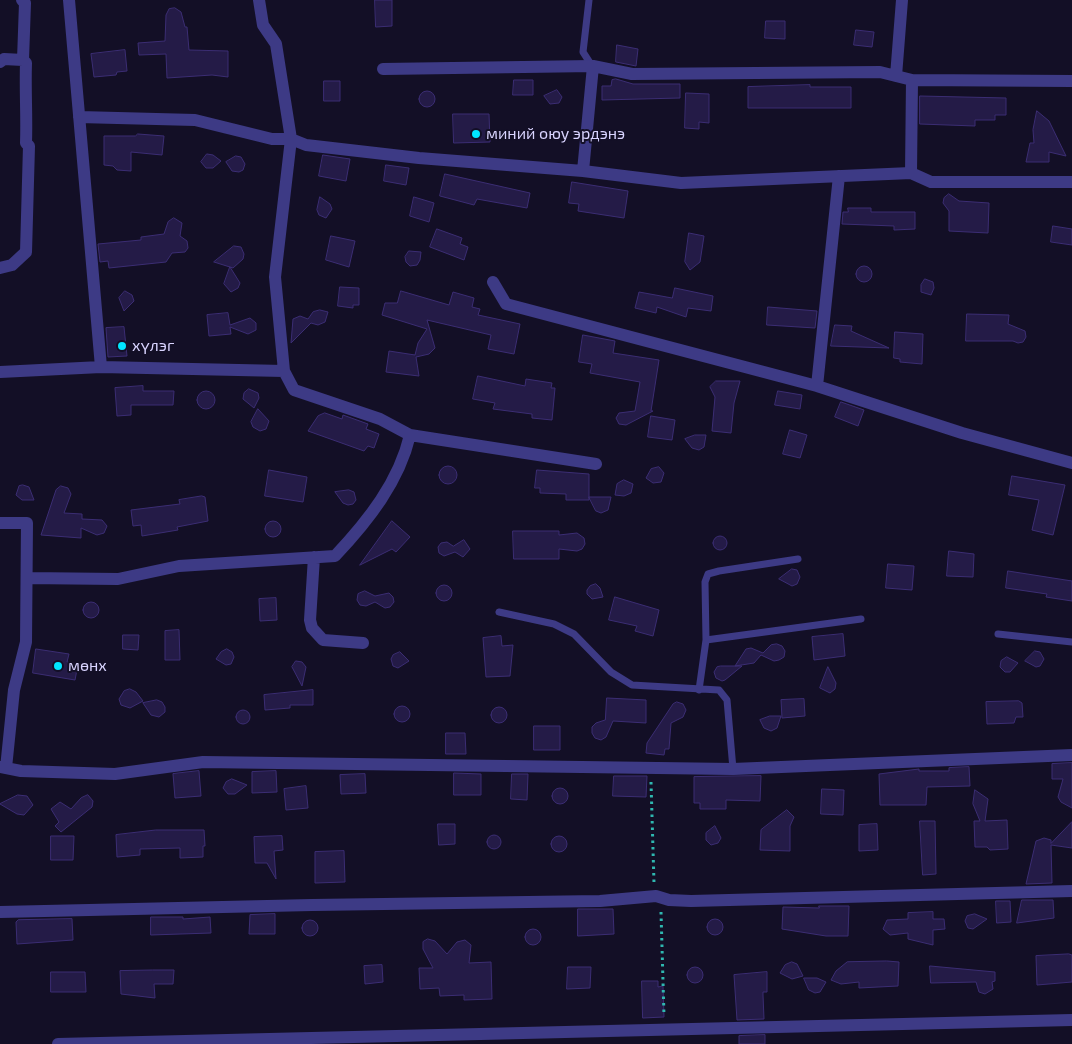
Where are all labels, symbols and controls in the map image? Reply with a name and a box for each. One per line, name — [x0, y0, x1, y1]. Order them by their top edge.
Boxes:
place label: миний оюу эрдэнэ — [486, 124, 625, 144]
marker: миний оюу эрдэнэ — [470, 128, 482, 140]
place label: хүлэг — [132, 336, 174, 356]
marker: хүлэг — [116, 340, 128, 352]
place label: мөнх — [68, 656, 107, 676]
marker: мөнх — [52, 660, 64, 672]

